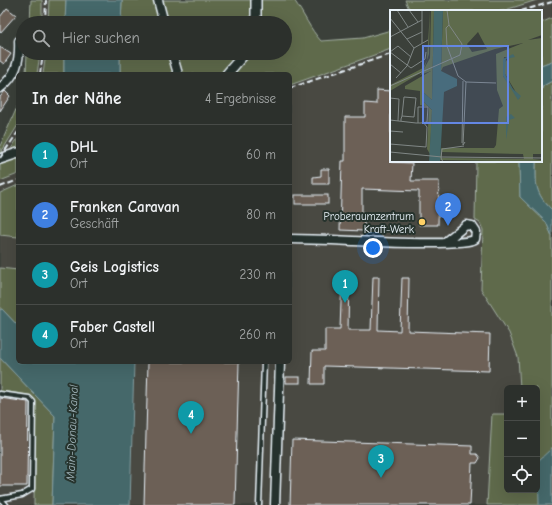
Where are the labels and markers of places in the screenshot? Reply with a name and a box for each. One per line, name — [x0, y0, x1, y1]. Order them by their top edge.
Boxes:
pin: 2 — [435, 193, 461, 226]
place label: Proberaumzentrum Kraft-Werk — [324, 210, 415, 236]
marker: Proberaumzentrum Kraft-Werk — [417, 217, 427, 227]
pin: 1 — [332, 270, 358, 303]
pin: 4 — [178, 401, 204, 434]
pin: 3 — [368, 445, 394, 478]

